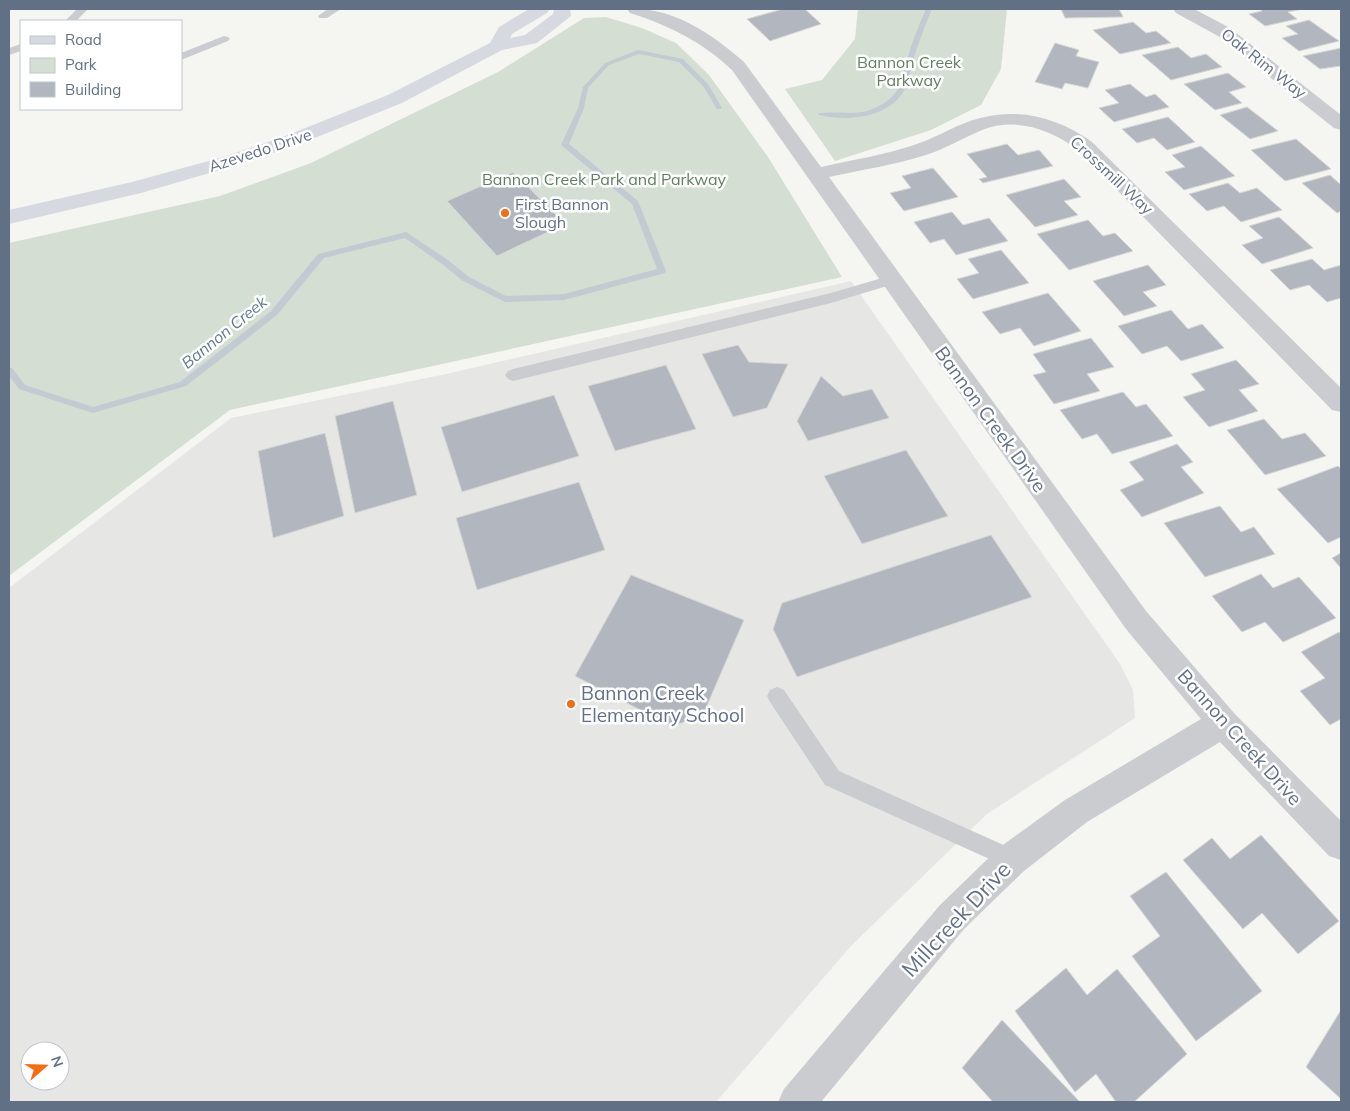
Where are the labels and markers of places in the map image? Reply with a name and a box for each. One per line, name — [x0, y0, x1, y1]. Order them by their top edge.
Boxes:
place label: First Bannon Slough — [515, 194, 609, 232]
marker: First Bannon Slough — [499, 207, 511, 219]
place label: Bannon Creek Elementary School — [581, 681, 744, 727]
marker: Bannon Creek Elementary School — [565, 698, 577, 710]

